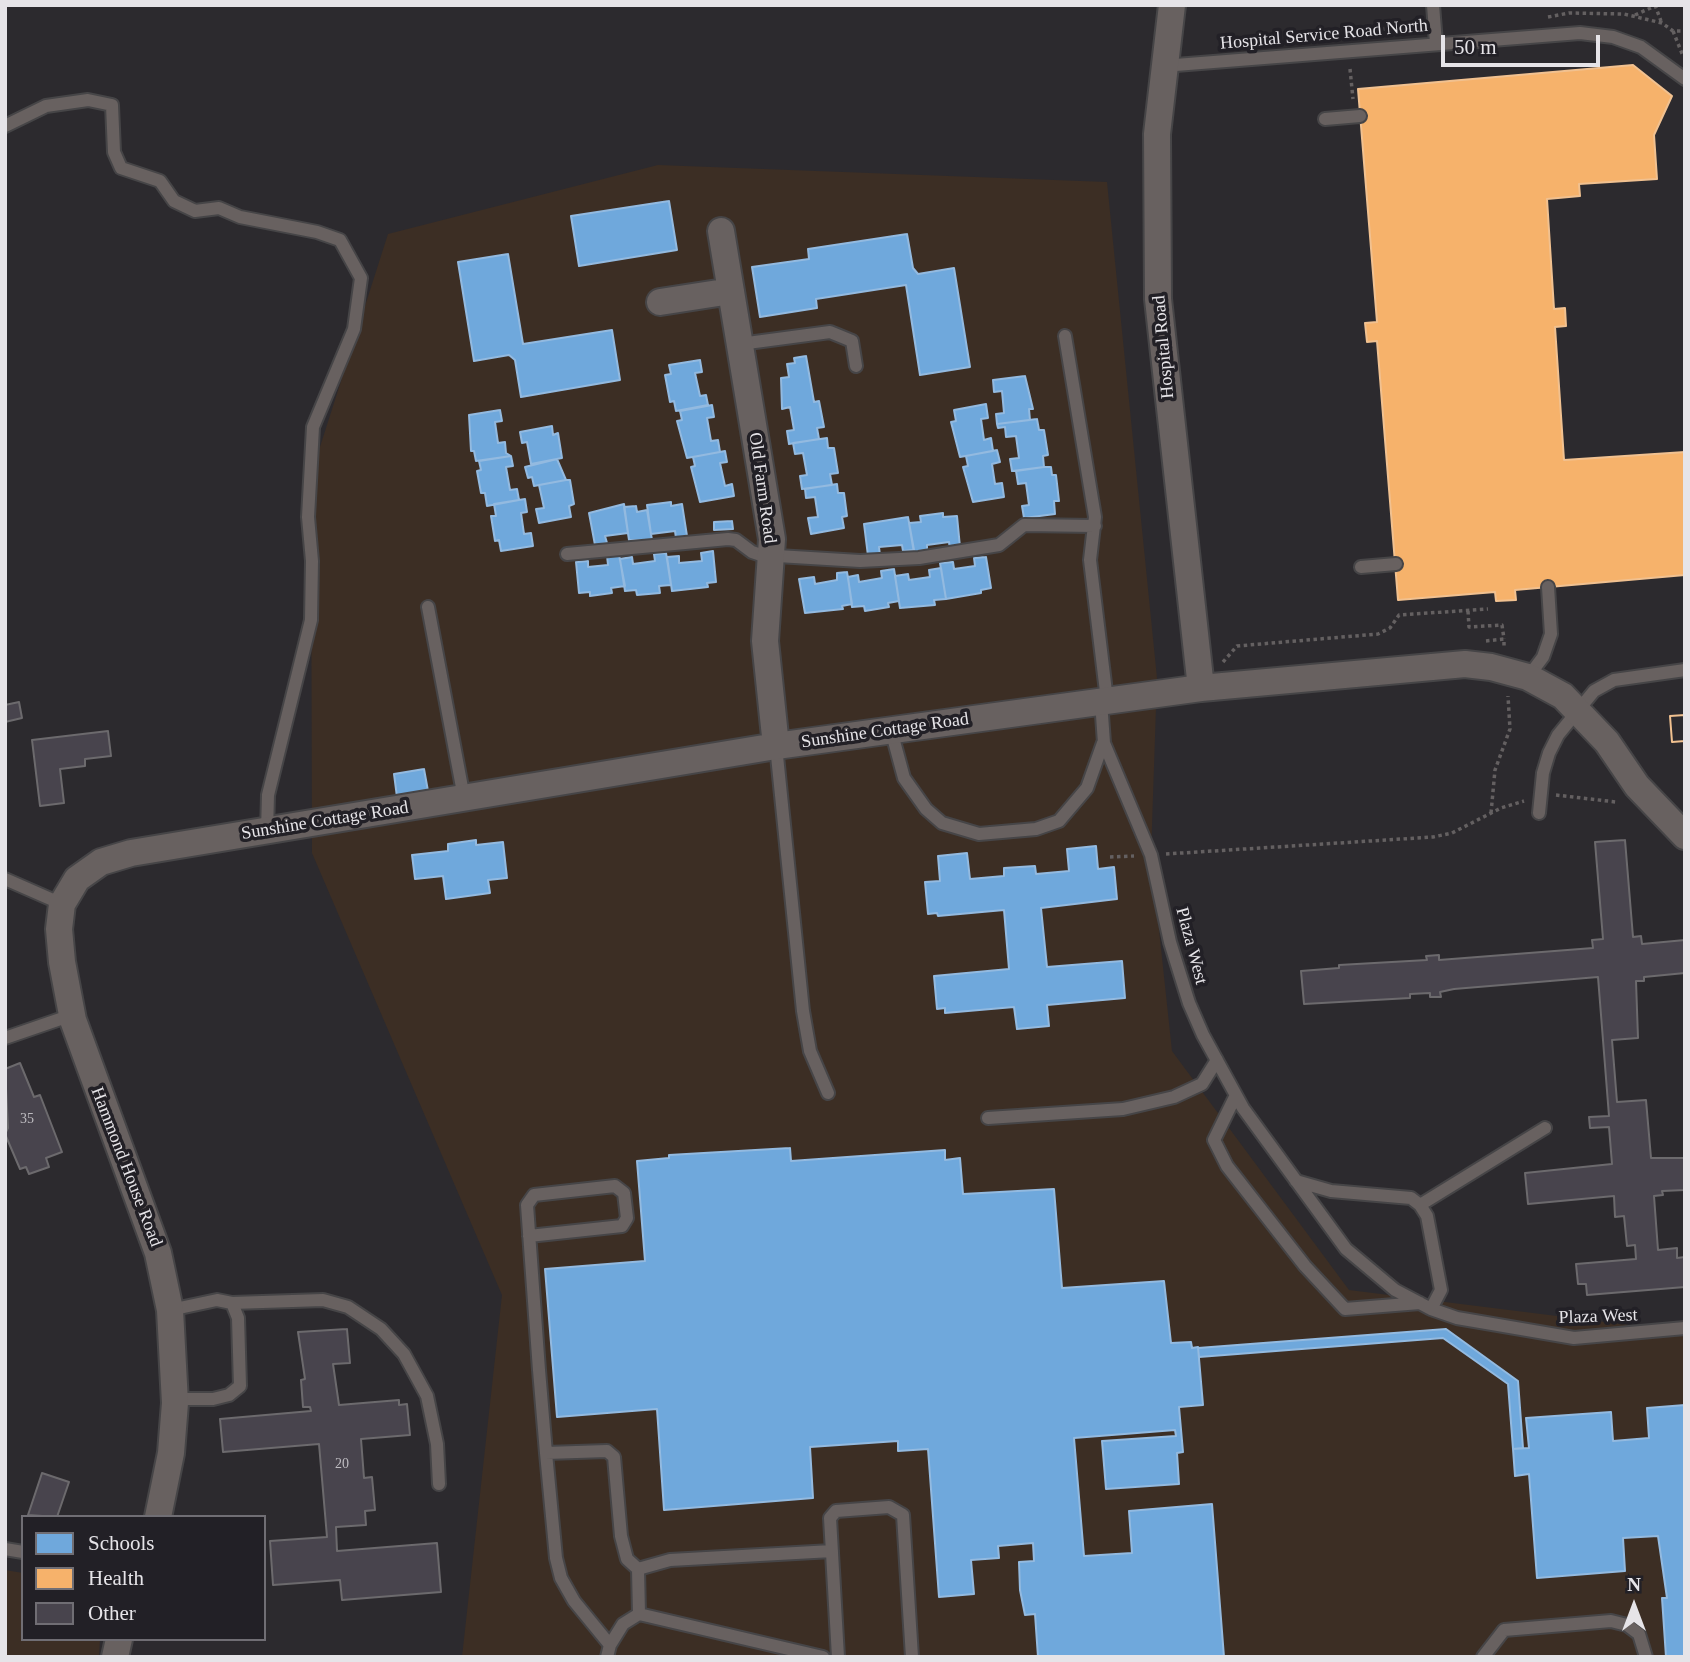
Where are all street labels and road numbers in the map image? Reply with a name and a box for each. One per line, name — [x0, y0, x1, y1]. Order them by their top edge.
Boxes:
street label: Hospital Service Road North — [1219, 15, 1429, 55]
street label: Hospital Road — [1149, 295, 1179, 399]
street label: Old Farm Road — [744, 431, 780, 545]
street label: Sunshine Cottage Road — [800, 709, 970, 753]
street label: Sunshine Cottage Road — [240, 797, 410, 845]
street label: Plaza West — [1170, 905, 1212, 987]
street label: Hammond House Road — [86, 1084, 166, 1250]
street label: Plaza West — [1558, 1305, 1638, 1329]

